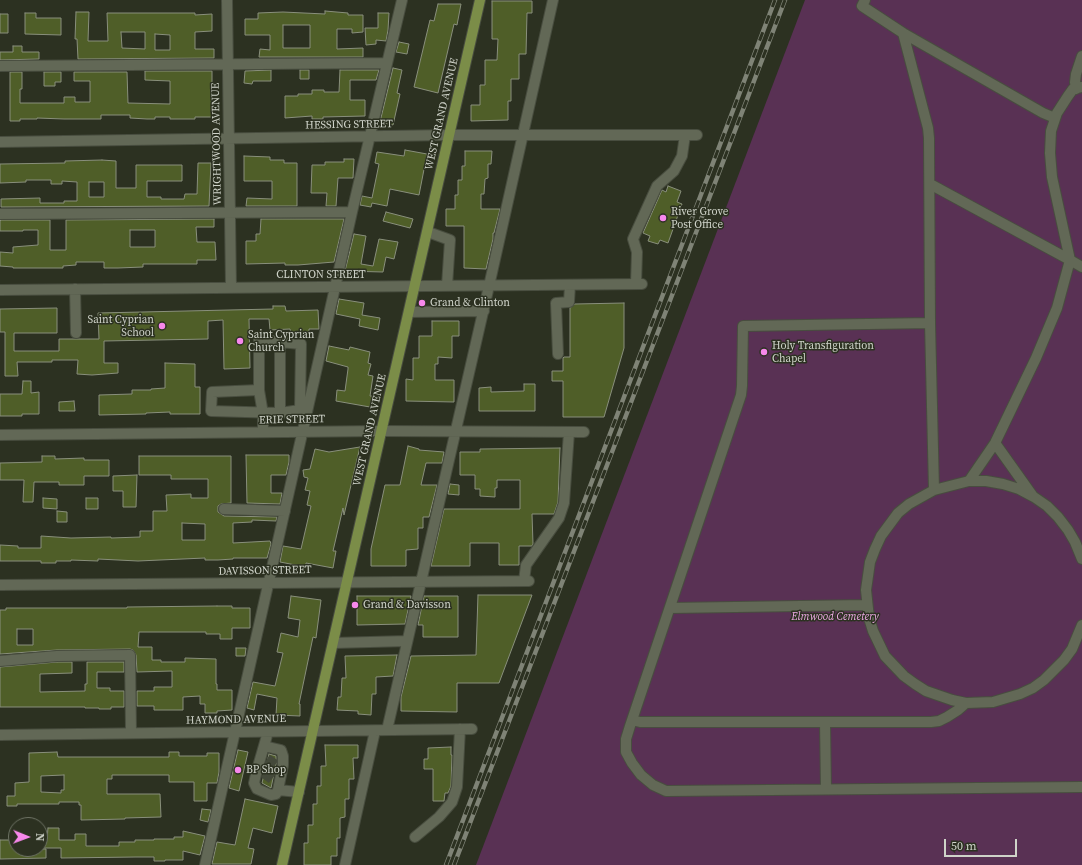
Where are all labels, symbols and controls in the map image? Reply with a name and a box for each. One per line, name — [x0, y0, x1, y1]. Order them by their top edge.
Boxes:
street label: WEST GRAND AVENUE — [423, 57, 461, 171]
street label: WRIGHTWOOD AVENUE — [209, 83, 225, 205]
street label: HESSING STREET — [305, 118, 393, 132]
place label: River Grove Post Office — [671, 205, 728, 231]
marker: River Grove Post Office — [658, 213, 668, 223]
street label: CLINTON STREET — [276, 268, 366, 282]
place label: Grand & Clinton — [430, 296, 510, 310]
marker: Grand & Clinton — [417, 298, 427, 308]
place label: Saint Cyprian School — [88, 313, 154, 339]
marker: Saint Cyprian School — [157, 321, 167, 331]
place label: Saint Cyprian Church — [248, 328, 314, 354]
marker: Saint Cyprian Church — [235, 336, 245, 346]
place label: Holy Transfiguration Chapel — [772, 339, 874, 365]
marker: Holy Transfiguration Chapel — [759, 347, 769, 357]
street label: WEST GRAND AVENUE — [351, 373, 389, 487]
street label: ERIE STREET — [259, 413, 325, 427]
street label: DAVISSON STREET — [218, 564, 312, 578]
place label: Grand & Davisson — [363, 598, 451, 612]
marker: Grand & Davisson — [350, 600, 360, 610]
park label: Elmwood Cemetery — [791, 610, 879, 624]
street label: HAYMOND AVENUE — [186, 713, 286, 727]
place label: BP Shop — [246, 763, 286, 777]
marker: BP Shop — [233, 765, 243, 775]
north arrow — [8, 817, 48, 857]
scale bar — [946, 831, 1019, 857]
text: N — [32, 833, 47, 841]
text: 50 m — [951, 838, 977, 854]

